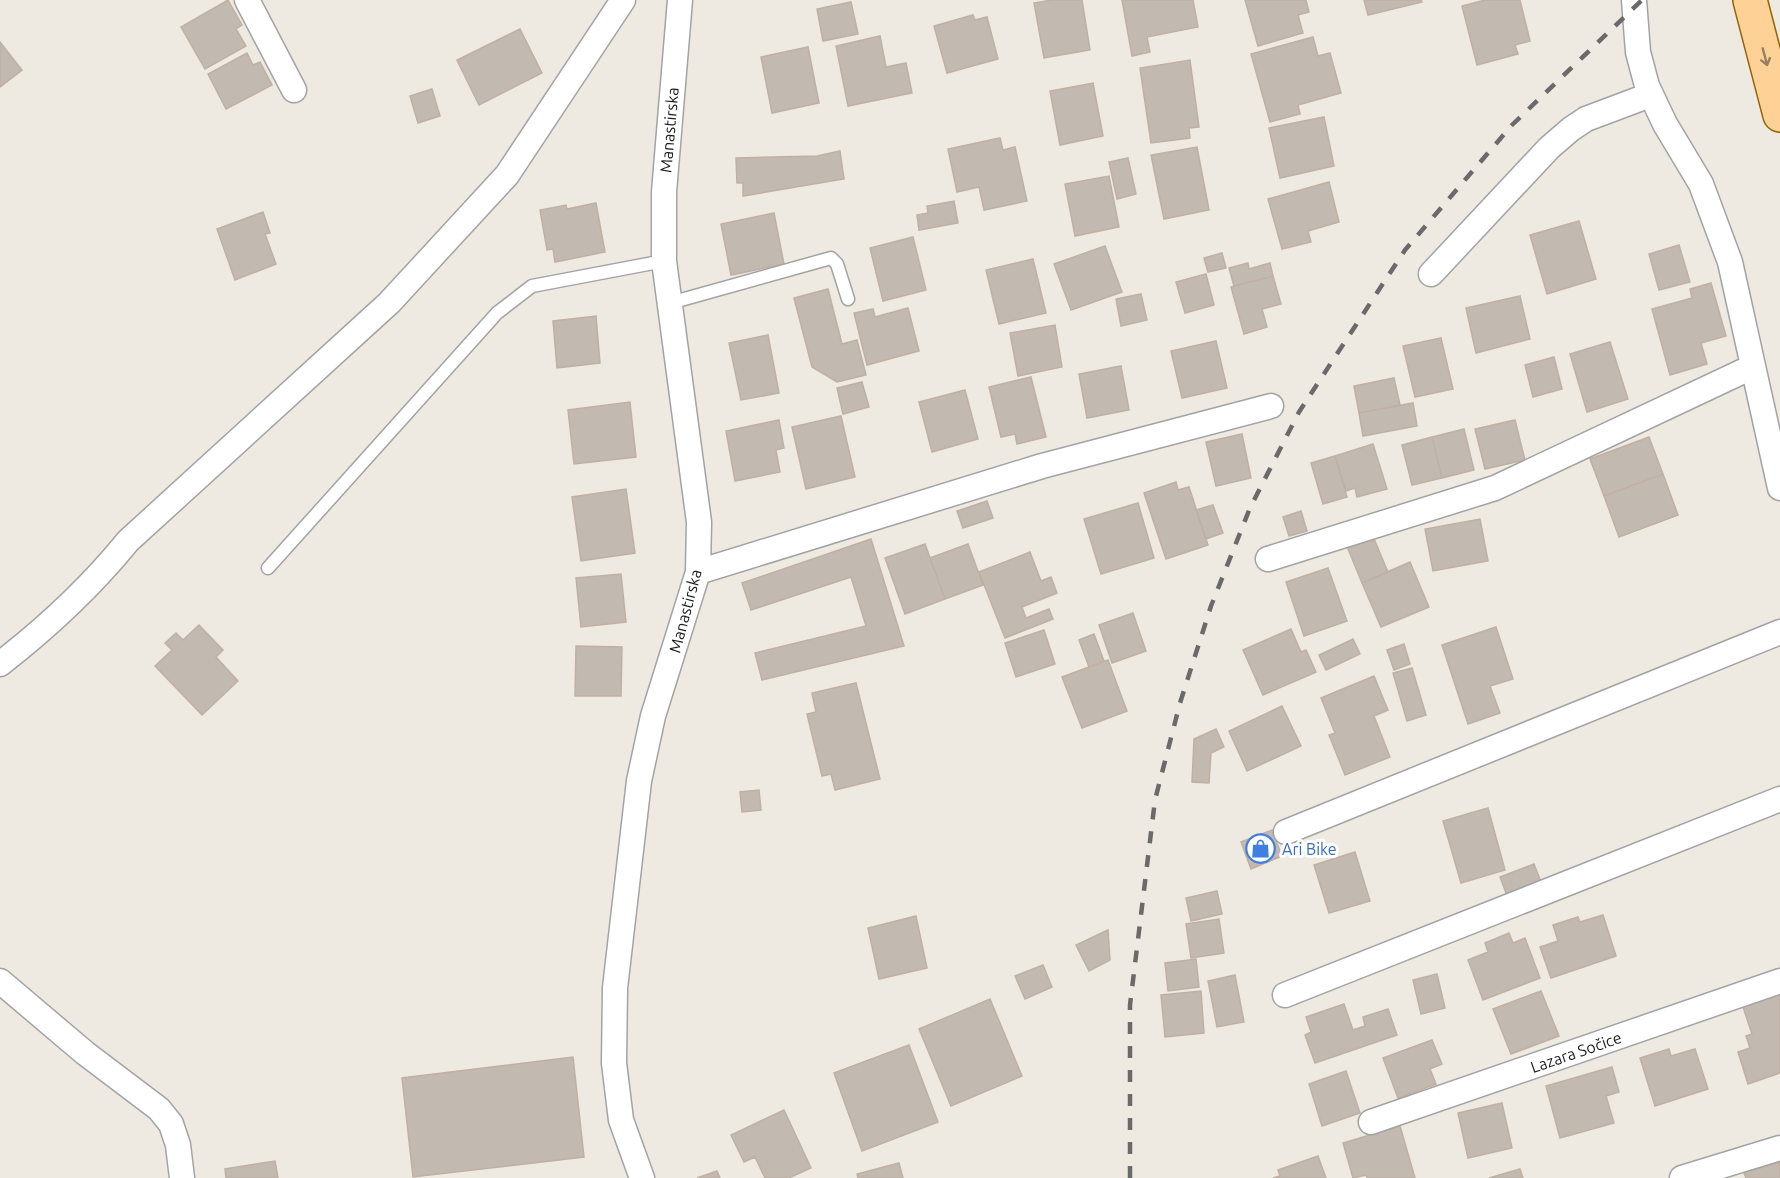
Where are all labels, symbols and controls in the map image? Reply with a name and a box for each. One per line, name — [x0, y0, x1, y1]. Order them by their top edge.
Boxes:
one-way arrow — [1759, 47, 1771, 66]
street label: Manastirska — [656, 86, 682, 174]
street label: Manastirska — [665, 567, 705, 655]
shop icon: Ari Bike — [1245, 833, 1277, 865]
place label: Ari Bike — [1282, 840, 1337, 858]
street label: Lazara Sočice — [1528, 1028, 1624, 1076]

